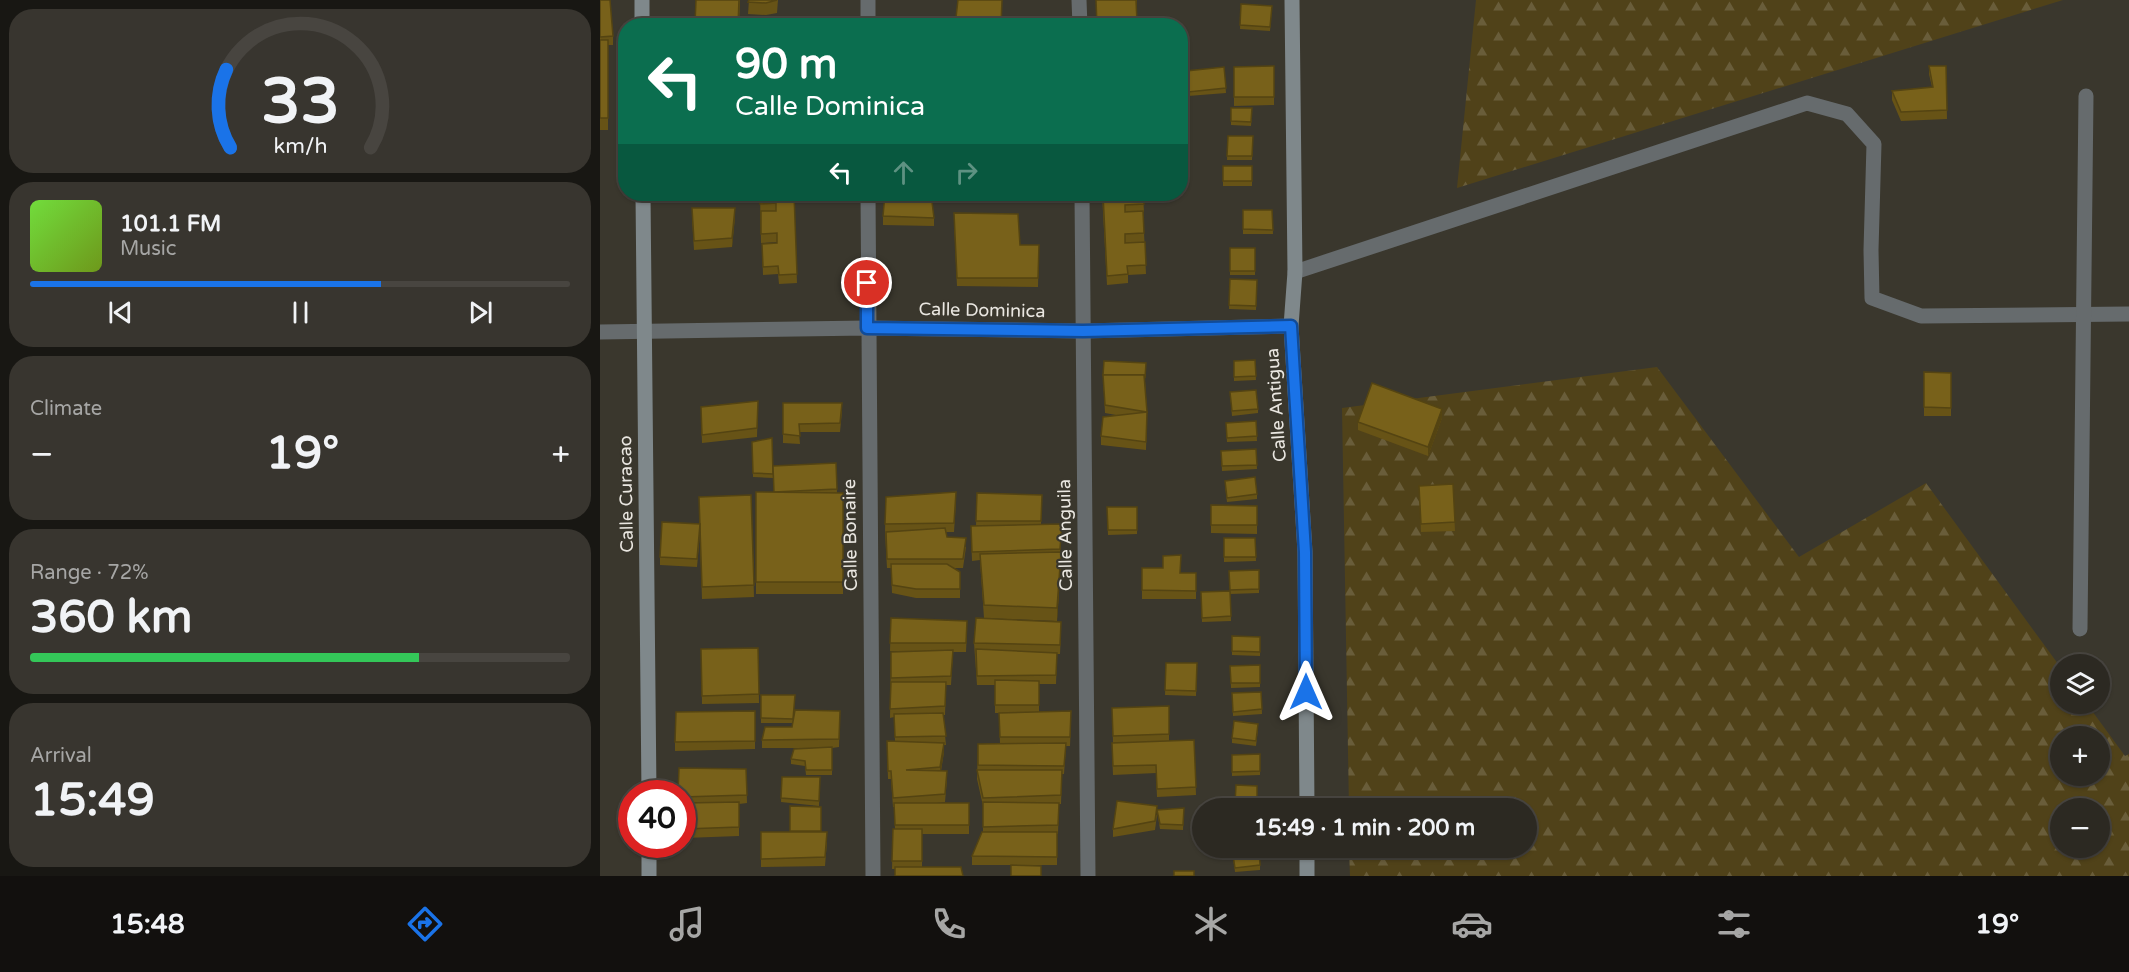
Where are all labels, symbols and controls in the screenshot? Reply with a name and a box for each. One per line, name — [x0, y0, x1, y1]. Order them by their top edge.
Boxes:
text: 90 m — [735, 39, 837, 90]
icon: left — [636, 42, 714, 120]
text: 33 — [261, 65, 339, 140]
text: Calle Dominica — [735, 90, 925, 123]
text: km/h — [273, 134, 327, 160]
icon: left — [824, 156, 857, 189]
icon: ahead — [887, 156, 920, 189]
icon: right — [950, 156, 983, 189]
text: 101.1 FM — [120, 211, 221, 237]
text: Music — [120, 237, 176, 261]
pin — [841, 257, 892, 308]
icon: arrive — [850, 266, 883, 299]
icon: previous — [104, 296, 137, 329]
icon: pause — [284, 296, 317, 329]
icon: next — [464, 296, 497, 329]
street label: Calle Dominica — [918, 298, 1046, 322]
street label: Calle Antigua — [1261, 347, 1291, 463]
text: Climate — [30, 397, 102, 421]
text: 19° — [266, 427, 339, 481]
text: − — [30, 435, 54, 474]
text: + — [551, 435, 570, 474]
street label: Calle Curacao — [614, 435, 638, 553]
street label: Calle Bonaire — [838, 479, 862, 591]
street label: Calle Anguila — [1053, 479, 1077, 591]
text: Range · 72% — [30, 561, 149, 585]
text: 360 km — [30, 591, 192, 645]
map controls — [2050, 654, 2110, 858]
button: layers — [2050, 654, 2110, 714]
position arrow — [1274, 660, 1338, 724]
button: + — [2050, 726, 2110, 786]
text: Arrival — [30, 744, 92, 768]
text: 15:49 — [30, 774, 155, 828]
speed limit sign: 40 — [618, 780, 696, 858]
button: − — [2050, 798, 2110, 858]
text: 15:49 · 1 min · 200 m — [1254, 815, 1475, 841]
icon: directions — [404, 903, 446, 945]
icon: music — [666, 903, 708, 945]
icon: phone — [928, 903, 970, 945]
icon: climate — [1190, 903, 1232, 945]
icon: car — [1451, 903, 1493, 945]
icon: filters — [1713, 903, 1755, 945]
text: 15:48 — [110, 908, 185, 941]
text: 19° — [1975, 908, 2019, 941]

